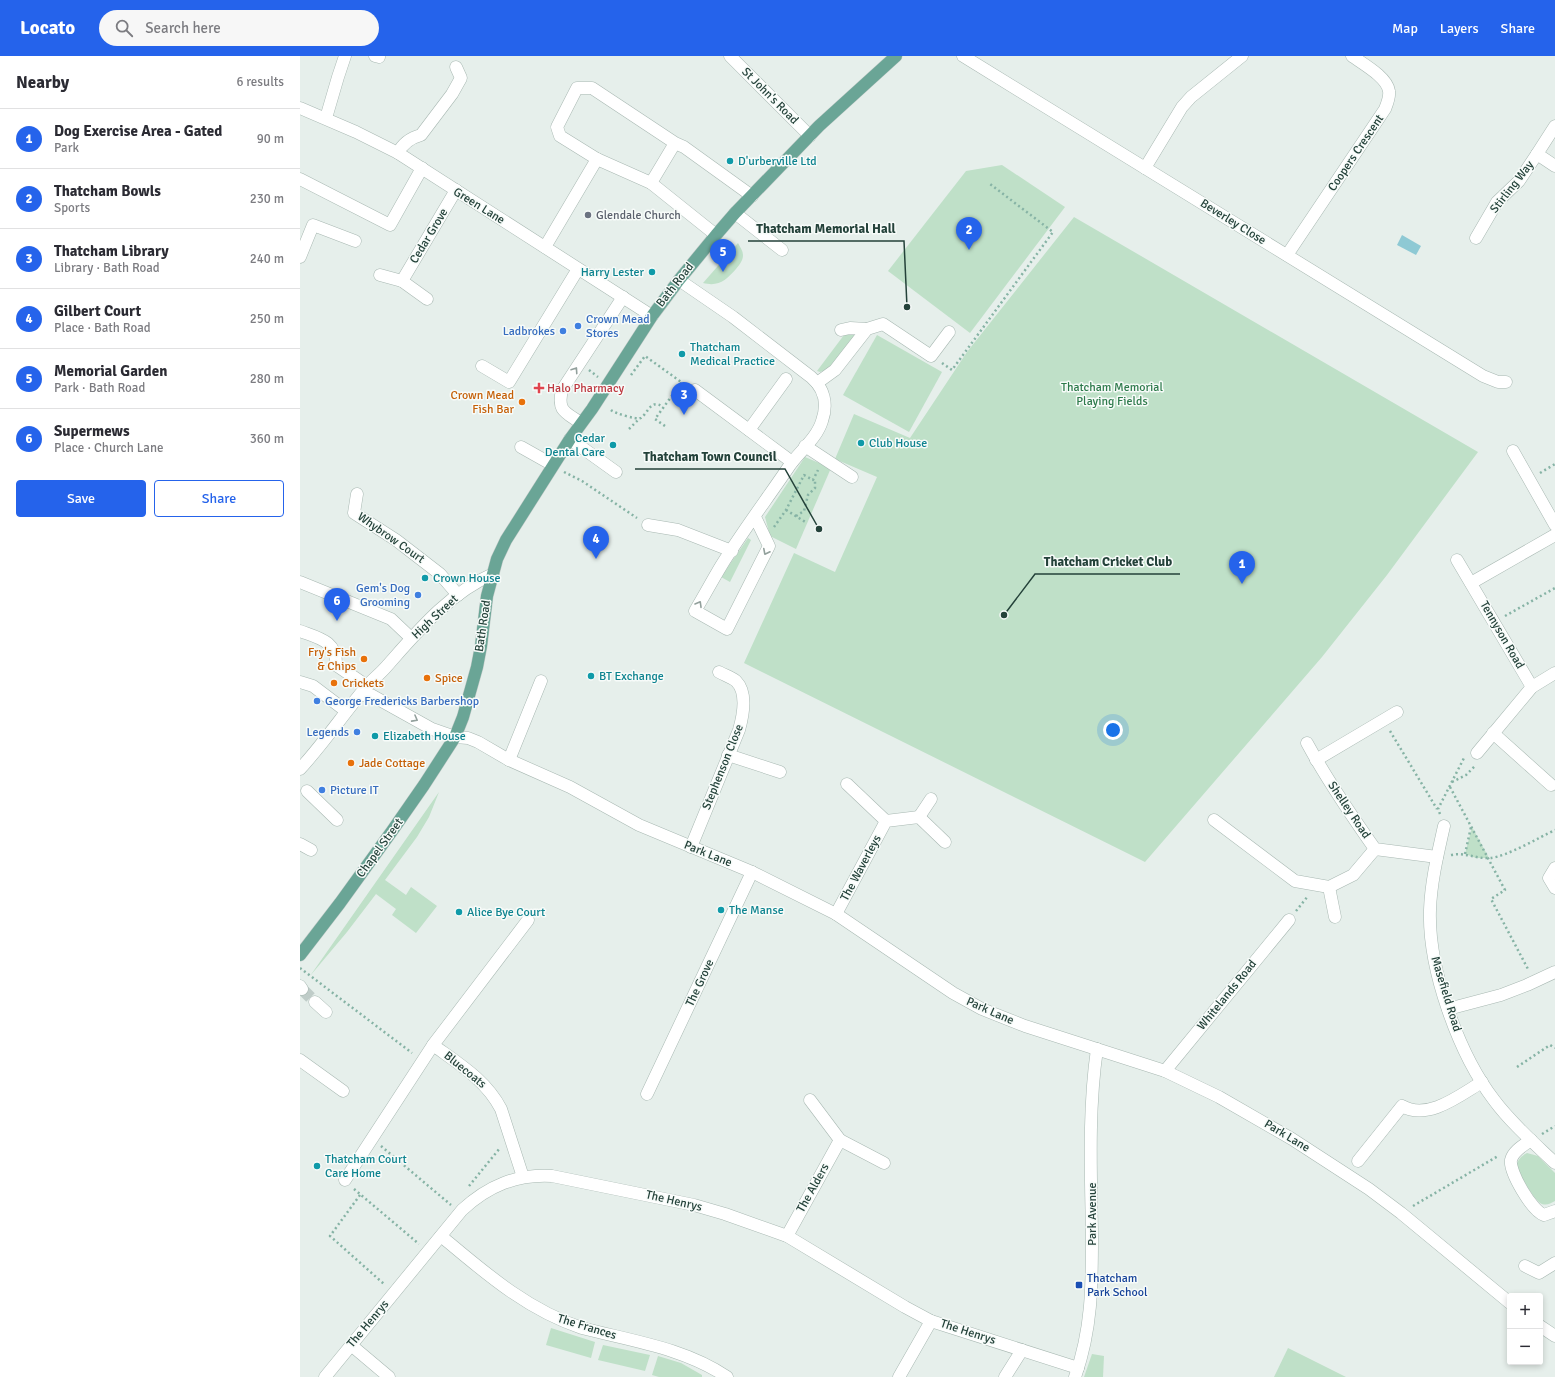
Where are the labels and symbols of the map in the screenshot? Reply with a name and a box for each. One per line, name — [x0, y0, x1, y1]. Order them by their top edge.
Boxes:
street label: St John's Road — [738, 64, 802, 128]
street label: Coopers Crescent — [1325, 112, 1387, 194]
place label: D'urberville Ltd — [738, 154, 817, 169]
marker: D'urberville Ltd — [725, 156, 735, 166]
street label: Stirling Way — [1487, 158, 1537, 216]
street label: Green Lane — [450, 184, 508, 228]
street label: Beverley Close — [1197, 196, 1269, 248]
street label: Cedar Grove — [407, 206, 451, 266]
place label: Glendale Church — [596, 208, 681, 223]
marker: Glendale Church — [583, 210, 593, 220]
callout: Thatcham Memorial Hall — [748, 216, 904, 241]
pin: 2 — [956, 217, 982, 250]
text: Thatcham Memorial Hall — [756, 221, 896, 237]
pin: 5 — [710, 239, 736, 272]
street label: Bath Road — [653, 260, 697, 310]
place label: Harry Lester — [581, 265, 645, 280]
marker: Harry Lester — [647, 267, 657, 277]
place label: Crown Mead Stores — [586, 312, 650, 341]
marker: Crown Mead Stores — [573, 321, 583, 331]
place label: Ladbrokes — [503, 324, 555, 339]
marker: Ladbrokes — [558, 326, 568, 336]
place label: Thatcham Medical Practice — [690, 340, 775, 369]
marker: Thatcham Medical Practice — [677, 349, 687, 359]
one-way arrow — [570, 367, 577, 374]
park label: Thatcham Memorial Playing Fields — [1061, 380, 1163, 409]
place label: Halo Pharmacy — [547, 381, 625, 396]
pin: 3 — [671, 382, 697, 415]
marker: Halo Pharmacy — [534, 383, 544, 393]
place label: Crown Mead Fish Bar — [450, 388, 515, 417]
marker: Crown Mead Fish Bar — [517, 397, 527, 407]
place label: Cedar Dental Care — [545, 431, 606, 460]
place label: Club House — [869, 436, 927, 451]
marker: Club House — [856, 438, 866, 448]
marker: Cedar Dental Care — [608, 440, 618, 450]
callout: Thatcham Town Council — [635, 444, 785, 469]
text: Thatcham Town Council — [643, 449, 777, 465]
street label: Whybrow Court — [354, 509, 428, 567]
pin: 4 — [583, 526, 609, 559]
one-way arrow — [763, 548, 770, 556]
callout: Thatcham Cricket Club — [1035, 549, 1180, 574]
pin: 1 — [1229, 551, 1255, 584]
text: Thatcham Cricket Club — [1044, 554, 1172, 570]
place label: Crown House — [433, 571, 501, 586]
marker: Crown House — [420, 573, 430, 583]
place label: Gem's Dog Grooming — [356, 581, 410, 610]
pin: 6 — [324, 588, 350, 621]
marker: Gem's Dog Grooming — [413, 590, 423, 600]
street label: High Street — [409, 592, 461, 642]
street label: Tennyson Road — [1477, 598, 1527, 672]
street label: Bath Road — [472, 599, 494, 653]
one-way arrow — [694, 601, 701, 608]
place label: Fry's Fish & Chips — [308, 645, 356, 674]
marker: Fry's Fish & Chips — [359, 654, 369, 664]
place label: BT Exchange — [599, 669, 664, 684]
place label: Spice — [435, 671, 463, 686]
marker: BT Exchange — [586, 671, 596, 681]
marker: Spice — [422, 673, 432, 683]
place label: Crickets — [342, 676, 384, 691]
marker: Crickets — [329, 678, 339, 688]
place label: George Fredericks Barbershop — [325, 694, 479, 709]
marker: George Fredericks Barbershop — [312, 696, 322, 706]
one-way arrow — [410, 714, 418, 722]
your location — [1103, 720, 1123, 740]
street label: Stephenson Close — [699, 722, 747, 812]
place label: Legends — [307, 725, 349, 740]
marker: Legends — [352, 727, 362, 737]
place label: Elizabeth House — [383, 729, 466, 744]
marker: Elizabeth House — [370, 731, 380, 741]
place label: Jade Cottage — [359, 756, 425, 771]
marker: Jade Cottage — [346, 758, 356, 768]
street label: Shelley Road — [1324, 779, 1374, 841]
place label: Picture IT — [330, 783, 379, 798]
marker: Picture IT — [317, 785, 327, 795]
street label: Chapel Street — [353, 815, 407, 881]
street label: The Waverleys — [837, 832, 885, 904]
street label: Park Lane — [682, 838, 734, 870]
place label: The Manse — [729, 903, 784, 918]
place label: Alice Bye Court — [467, 905, 545, 920]
marker: The Manse — [716, 905, 726, 915]
marker: Alice Bye Court — [454, 907, 464, 917]
street label: Masefield Road — [1427, 954, 1465, 1034]
street label: The Grove — [683, 957, 717, 1009]
street label: Whitelands Road — [1194, 957, 1260, 1033]
street label: Park Lane — [964, 994, 1016, 1028]
street label: Bluecoats — [441, 1048, 489, 1092]
street label: Park Lane — [1262, 1117, 1312, 1155]
place label: Thatcham Court Care Home — [325, 1152, 407, 1181]
marker: Thatcham Court Care Home — [312, 1161, 322, 1171]
street label: The Alders — [793, 1161, 833, 1215]
street label: Park Avenue — [1085, 1182, 1100, 1246]
street label: The Henrys — [644, 1187, 704, 1215]
place label: Thatcham Park School — [1087, 1271, 1148, 1300]
marker: Thatcham Park School — [1074, 1280, 1084, 1290]
street label: The Henrys — [344, 1297, 392, 1351]
street label: The Frances — [556, 1311, 618, 1343]
street label: The Henrys — [938, 1316, 998, 1348]

